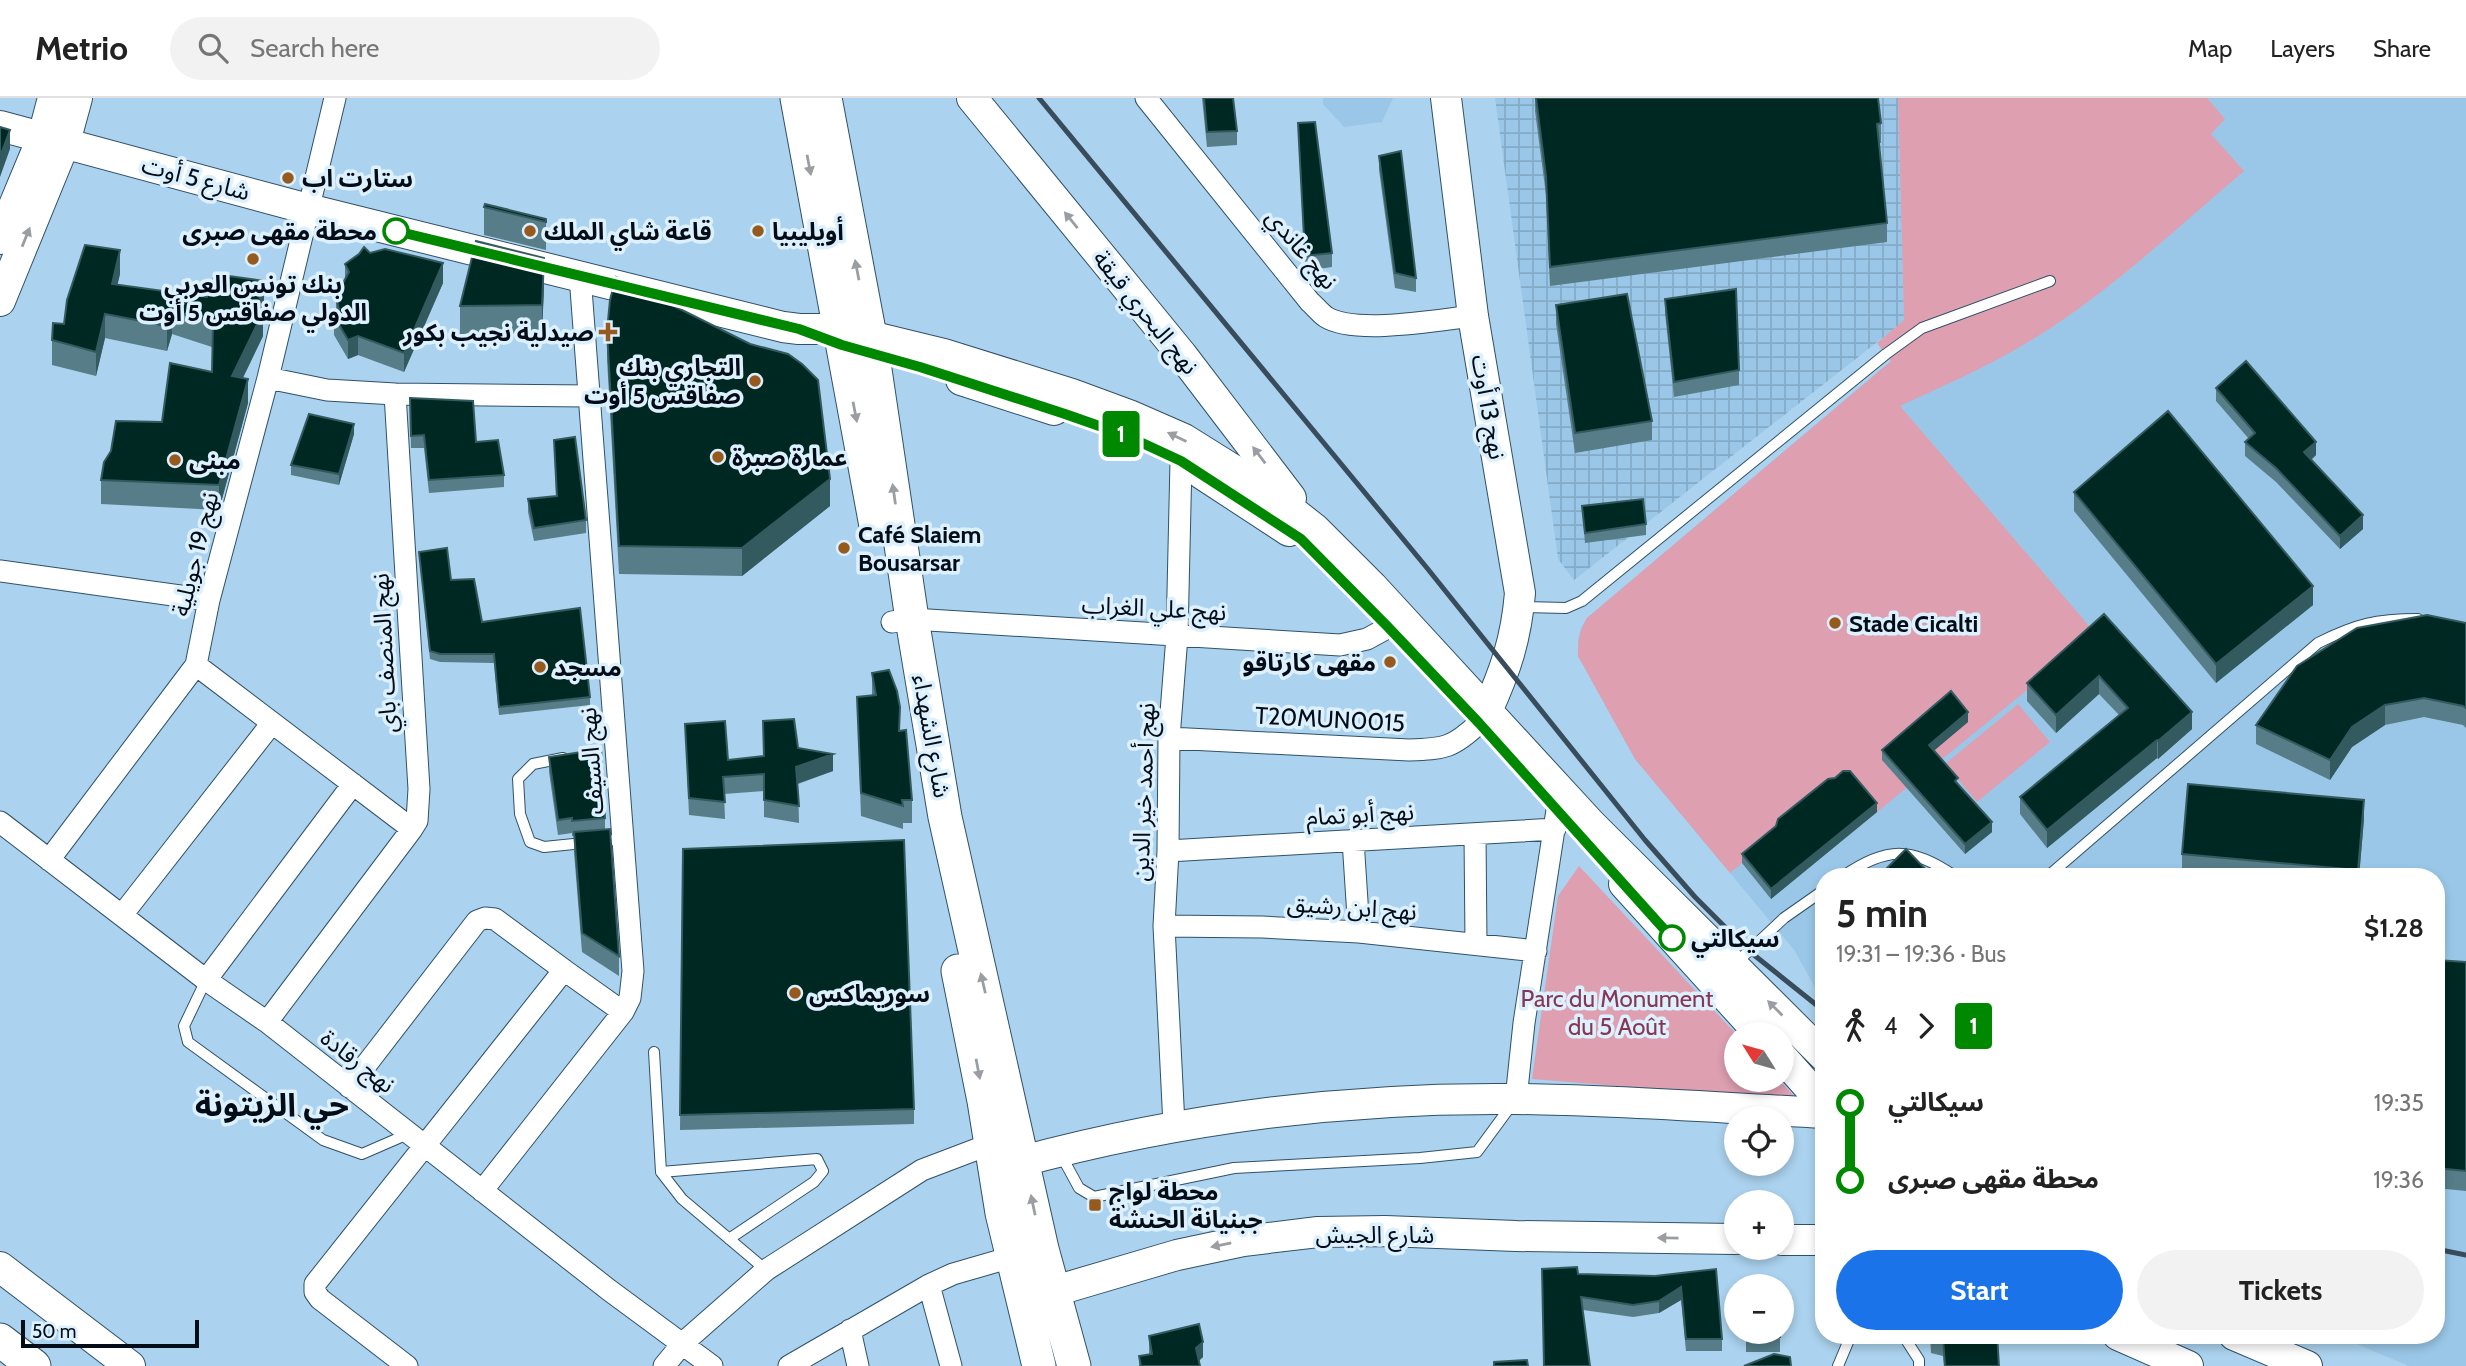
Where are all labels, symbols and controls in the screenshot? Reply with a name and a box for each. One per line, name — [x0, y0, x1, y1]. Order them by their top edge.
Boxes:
search box — [170, 17, 660, 80]
text: Metrio — [35, 28, 128, 68]
icon: search — [194, 29, 232, 67]
text: Search here — [250, 32, 379, 64]
text: Map — [2188, 34, 2232, 63]
text: Layers — [2270, 34, 2335, 63]
text: Share — [2373, 34, 2431, 63]
street label: شارع 5 أوت — [138, 149, 254, 209]
one-way arrow — [803, 154, 814, 176]
place label: ستارت اب — [302, 164, 413, 193]
marker: ستارت اب — [280, 170, 296, 186]
street label: نهج غاندي — [1256, 203, 1344, 298]
one-way arrow — [1064, 212, 1079, 229]
place label: أويليبيا — [772, 216, 844, 246]
place label: محطة مقهى صبرى — [182, 217, 377, 246]
place label: قاعة شاي الملك — [544, 217, 712, 251]
marker: محطة مقهى صبرى — [383, 218, 409, 244]
marker: قاعة شاي الملك — [522, 223, 538, 239]
marker: أويليبيا — [750, 223, 766, 239]
one-way arrow — [21, 227, 32, 248]
street label: نهج البحري قيقة — [1084, 244, 1205, 383]
marker: بنك تونس العربي الدولي صفاقس 5 أوت — [245, 251, 261, 267]
one-way arrow — [852, 259, 863, 281]
place label: بنك تونس العربي الدولي صفاقس 5 أوت — [139, 270, 367, 332]
place label: صيدلية نجيب بكور — [402, 318, 594, 347]
marker: صيدلية نجيب بكور — [600, 324, 616, 340]
street label: نهج 13 أوت — [1463, 352, 1513, 462]
place label: التجاري بنك صفاقس 5 أوت — [584, 353, 741, 410]
marker: التجاري بنك صفاقس 5 أوت — [747, 373, 763, 389]
one-way arrow — [850, 401, 861, 423]
line badge: 1 — [1098, 411, 1144, 457]
text: 1 — [1117, 419, 1125, 448]
one-way arrow — [1167, 431, 1187, 442]
place label: عمارة صبرة — [732, 443, 847, 472]
place label: مبنى — [189, 446, 241, 475]
one-way arrow — [1252, 446, 1266, 464]
marker: عمارة صبرة — [710, 449, 726, 465]
marker: مبنى — [167, 452, 183, 468]
one-way arrow — [888, 483, 899, 505]
street label: نهج 19 جويلية — [166, 489, 227, 620]
place label: Café Slaiem Bousarsar — [858, 520, 981, 577]
marker: Café Slaiem Bousarsar — [836, 540, 852, 556]
street label: نهج المنصف باي — [365, 572, 407, 734]
street label: نهج علي الغراب — [1081, 590, 1227, 631]
place label: Stade Cicalti — [1849, 609, 1978, 638]
marker: Stade Cicalti — [1827, 615, 1843, 631]
place label: مقهى كارتاقو — [1242, 648, 1376, 677]
place label: مسجد — [554, 653, 622, 682]
marker: مقهى كارتاقو — [1382, 654, 1398, 670]
marker: مسجد — [532, 659, 548, 675]
street label: شارع الشهداء — [904, 672, 957, 801]
street label: T20MUN0015 — [1254, 701, 1406, 737]
street label: نهج أحمد خير الدين — [1124, 702, 1164, 882]
street label: نهج السيف — [573, 706, 612, 816]
street label: نهج أبو تمام — [1305, 796, 1415, 835]
street label: نهج ابن رشيق — [1286, 888, 1418, 929]
text: 5 min — [1836, 890, 1928, 937]
text: $1.28 — [2364, 912, 2424, 944]
place label: سيكالتي — [1691, 924, 1780, 958]
marker: سيكالتي — [1659, 925, 1685, 951]
text: 19:31 – 19:36 · Bus — [1836, 940, 2006, 968]
one-way arrow — [978, 972, 989, 994]
place label: سوريماكس — [809, 979, 930, 1008]
park label: Parc du Monument du 5 Août — [1521, 984, 1713, 1041]
marker: سوريماكس — [787, 985, 803, 1001]
one-way arrow — [1767, 1000, 1783, 1016]
icon: walk — [1836, 1007, 1874, 1045]
icon: forward — [1907, 1007, 1945, 1045]
text: 1 — [1969, 1011, 1978, 1040]
text: 4 — [1884, 1012, 1897, 1040]
north arrow — [1724, 1022, 1794, 1092]
map controls — [1724, 1022, 1794, 1344]
street label: نهج رقادة — [313, 1023, 401, 1101]
one-way arrow — [972, 1059, 983, 1081]
district label: حي الزيتونة — [195, 1085, 349, 1130]
text: سيكالتي — [1888, 1086, 1984, 1118]
text: 19:35 — [2374, 1089, 2424, 1117]
button: locate — [1724, 1106, 1794, 1176]
text: محطة مقهى صبرى — [1888, 1163, 2099, 1195]
text: 19:36 — [2373, 1166, 2424, 1194]
place label: محطة لواج جبنيانة الحنشة — [1109, 1177, 1263, 1234]
button: + — [1724, 1190, 1794, 1260]
one-way arrow — [1028, 1194, 1039, 1216]
marker: محطة لواج جبنيانة الحنشة — [1087, 1197, 1103, 1213]
street label: شارع الجيش — [1316, 1220, 1434, 1252]
one-way arrow — [1657, 1232, 1679, 1244]
one-way arrow — [1210, 1240, 1232, 1251]
button: Start — [1836, 1250, 2123, 1330]
button: Tickets — [2137, 1250, 2424, 1330]
button: − — [1724, 1274, 1794, 1344]
scale bar — [21, 1317, 200, 1349]
text: 50 m — [32, 1320, 76, 1343]

